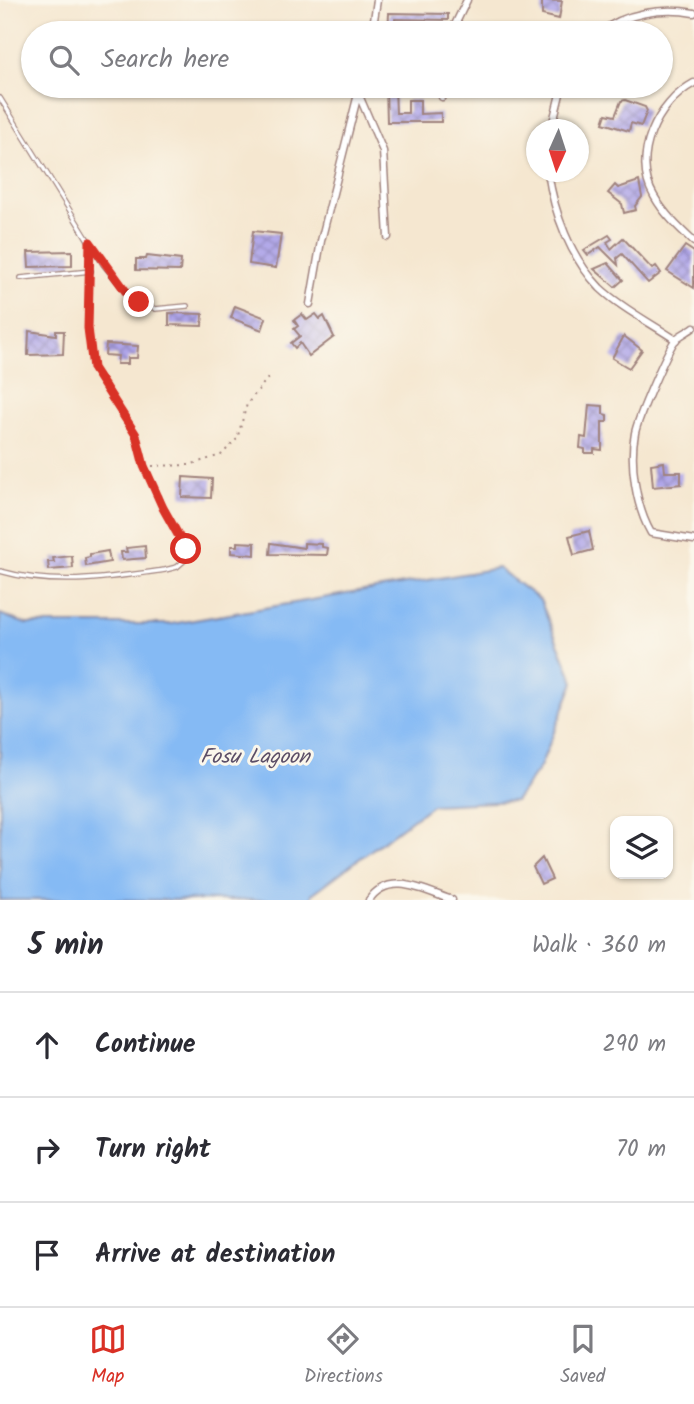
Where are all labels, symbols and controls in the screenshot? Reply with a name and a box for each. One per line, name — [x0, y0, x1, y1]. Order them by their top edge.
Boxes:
search box — [21, 21, 673, 98]
text: Search here — [101, 39, 229, 81]
icon: search — [45, 41, 83, 79]
north arrow — [526, 119, 589, 182]
route end — [123, 286, 154, 317]
route start — [170, 533, 201, 564]
water label: Fosu Lagoon — [200, 741, 312, 774]
map controls — [610, 816, 673, 879]
button: layers — [610, 816, 673, 879]
text: 5 min — [28, 922, 104, 970]
text: Walk · 360 m — [532, 928, 666, 964]
text: Continue — [95, 1024, 196, 1066]
icon: ahead — [28, 1026, 66, 1064]
text: 290 m — [602, 1027, 666, 1063]
text: Turn right — [95, 1129, 211, 1171]
icon: right — [28, 1131, 66, 1169]
text: 70 m — [616, 1132, 666, 1168]
text: Arrive at destination — [95, 1234, 335, 1276]
icon: arrive — [28, 1236, 66, 1274]
tab: Map — [89, 1320, 127, 1392]
tab: Directions — [304, 1320, 383, 1392]
tab: Saved — [560, 1320, 605, 1392]

